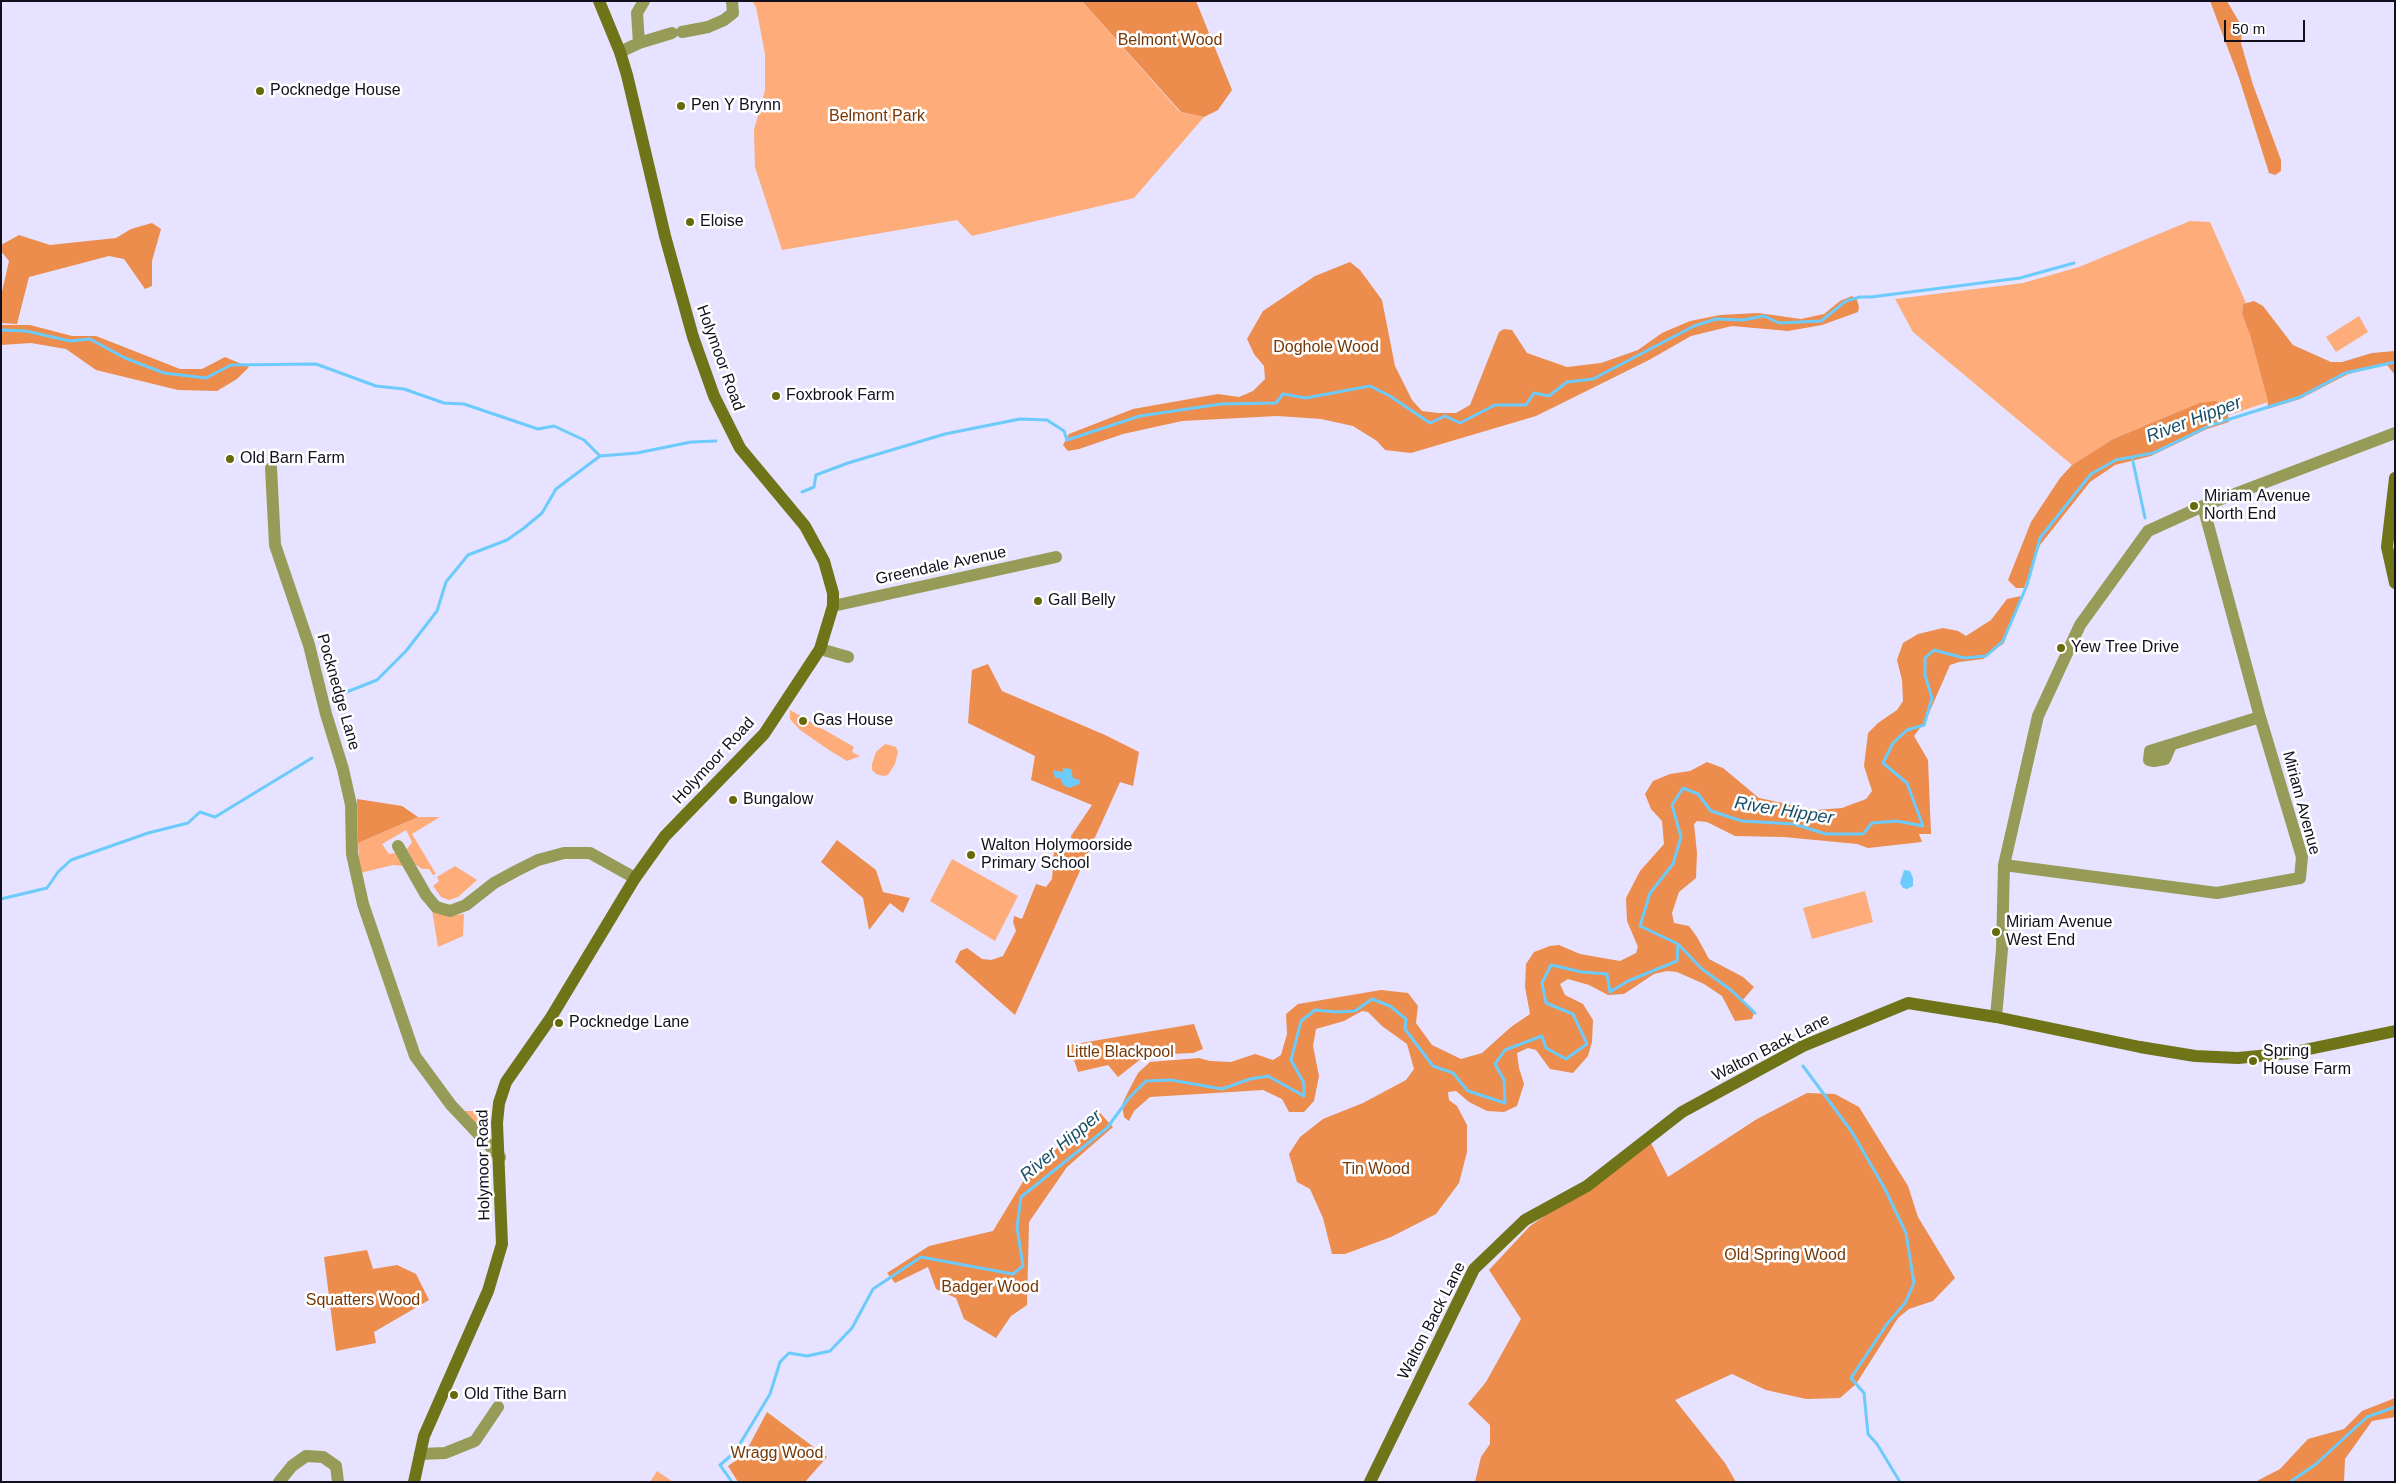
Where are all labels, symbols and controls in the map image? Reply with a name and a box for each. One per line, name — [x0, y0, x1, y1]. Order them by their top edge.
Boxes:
scale bar — [2226, 10, 2307, 42]
text: 50 m — [2232, 20, 2265, 37]
park label: Belmont Wood — [1118, 31, 1222, 51]
place label: Pocknedge House — [270, 81, 401, 101]
marker: Pocknedge House — [254, 85, 266, 97]
place label: Pen Y Brynn — [691, 96, 781, 116]
marker: Pen Y Brynn — [675, 100, 687, 112]
park label: Belmont Park — [829, 107, 925, 127]
place label: Eloise — [700, 212, 744, 232]
marker: Eloise — [684, 216, 696, 228]
street label: Holymoor Road — [692, 302, 748, 414]
park label: Doghole Wood — [1273, 338, 1379, 358]
place label: Foxbrook Farm — [786, 386, 894, 406]
marker: Foxbrook Farm — [770, 390, 782, 402]
water label: River Hipper — [2143, 392, 2245, 448]
place label: Old Barn Farm — [240, 449, 345, 469]
marker: Old Barn Farm — [224, 453, 236, 465]
place label: Miriam Avenue North End — [2204, 487, 2310, 525]
marker: Miriam Avenue North End — [2188, 500, 2200, 512]
street label: Greendale Avenue — [874, 543, 1008, 589]
place label: Gall Belly — [1048, 591, 1116, 611]
marker: Gall Belly — [1032, 595, 1044, 607]
street label: Pocknedge Lane — [312, 632, 364, 752]
place label: Yew Tree Drive — [2071, 638, 2179, 658]
marker: Yew Tree Drive — [2055, 642, 2067, 654]
place label: Gas House — [813, 711, 893, 731]
street label: Holymoor Road — [669, 714, 759, 808]
marker: Gas House — [797, 715, 809, 727]
street label: Miriam Avenue — [2278, 749, 2324, 857]
place label: Bungalow — [743, 790, 813, 810]
water label: River Hipper — [1733, 793, 1835, 829]
marker: Bungalow — [727, 794, 739, 806]
place label: Walton Holymoorside Primary School — [981, 836, 1132, 874]
marker: Walton Holymoorside Primary School — [965, 849, 977, 861]
place label: Miriam Avenue West End — [2006, 913, 2112, 951]
marker: Miriam Avenue West End — [1990, 926, 2002, 938]
street label: Walton Back Lane — [1709, 1010, 1833, 1086]
place label: Pocknedge Lane — [569, 1013, 689, 1033]
marker: Pocknedge Lane — [553, 1017, 565, 1029]
place label: Spring House Farm — [2263, 1042, 2351, 1080]
park label: Little Blackpool — [1066, 1043, 1174, 1063]
marker: Spring House Farm — [2247, 1055, 2259, 1067]
water label: River Hipper — [1016, 1106, 1106, 1186]
street label: Holymoor Road — [473, 1109, 495, 1221]
park label: Tin Wood — [1342, 1160, 1410, 1180]
park label: Old Spring Wood — [1724, 1246, 1846, 1266]
street label: Walton Back Lane — [1394, 1259, 1470, 1383]
park label: Badger Wood — [941, 1278, 1039, 1298]
park label: Squatters Wood — [306, 1291, 420, 1311]
place label: Old Tithe Barn — [464, 1385, 567, 1405]
marker: Old Tithe Barn — [448, 1389, 460, 1401]
park label: Wragg Wood — [731, 1444, 823, 1464]

